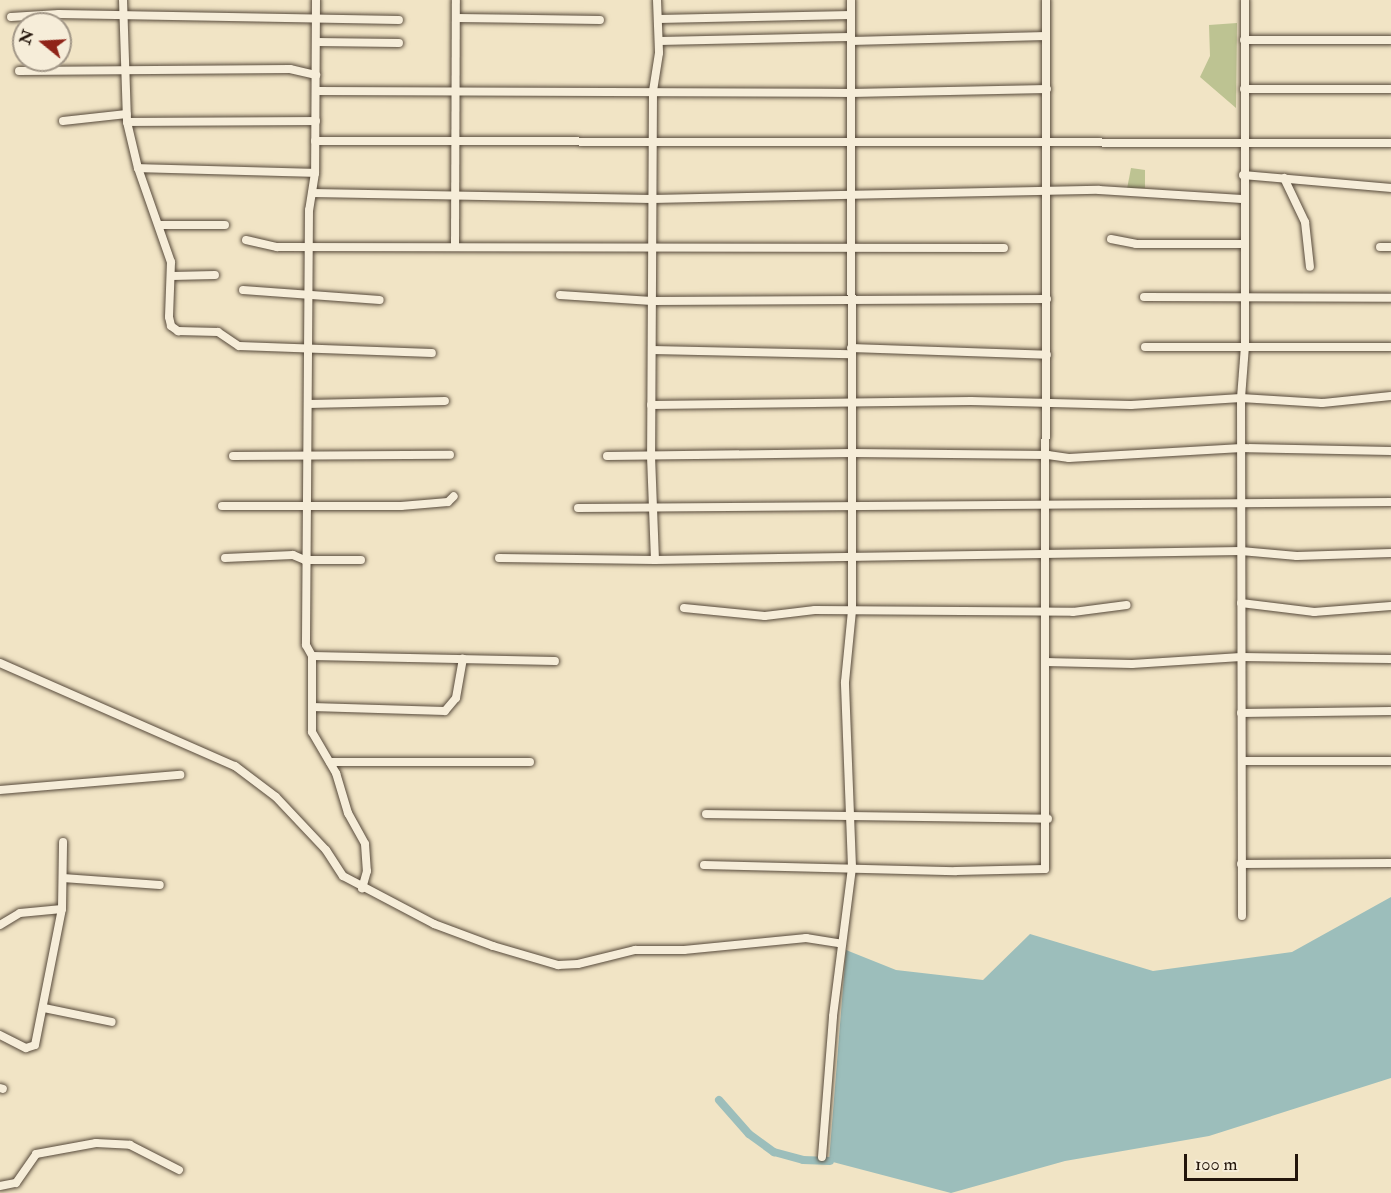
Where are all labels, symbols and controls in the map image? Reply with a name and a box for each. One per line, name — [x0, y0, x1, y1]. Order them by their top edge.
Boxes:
north arrow — [12, 12, 72, 72]
text: N — [15, 27, 39, 47]
scale bar — [1187, 1142, 1301, 1180]
text: 100 m — [1195, 1153, 1238, 1176]

